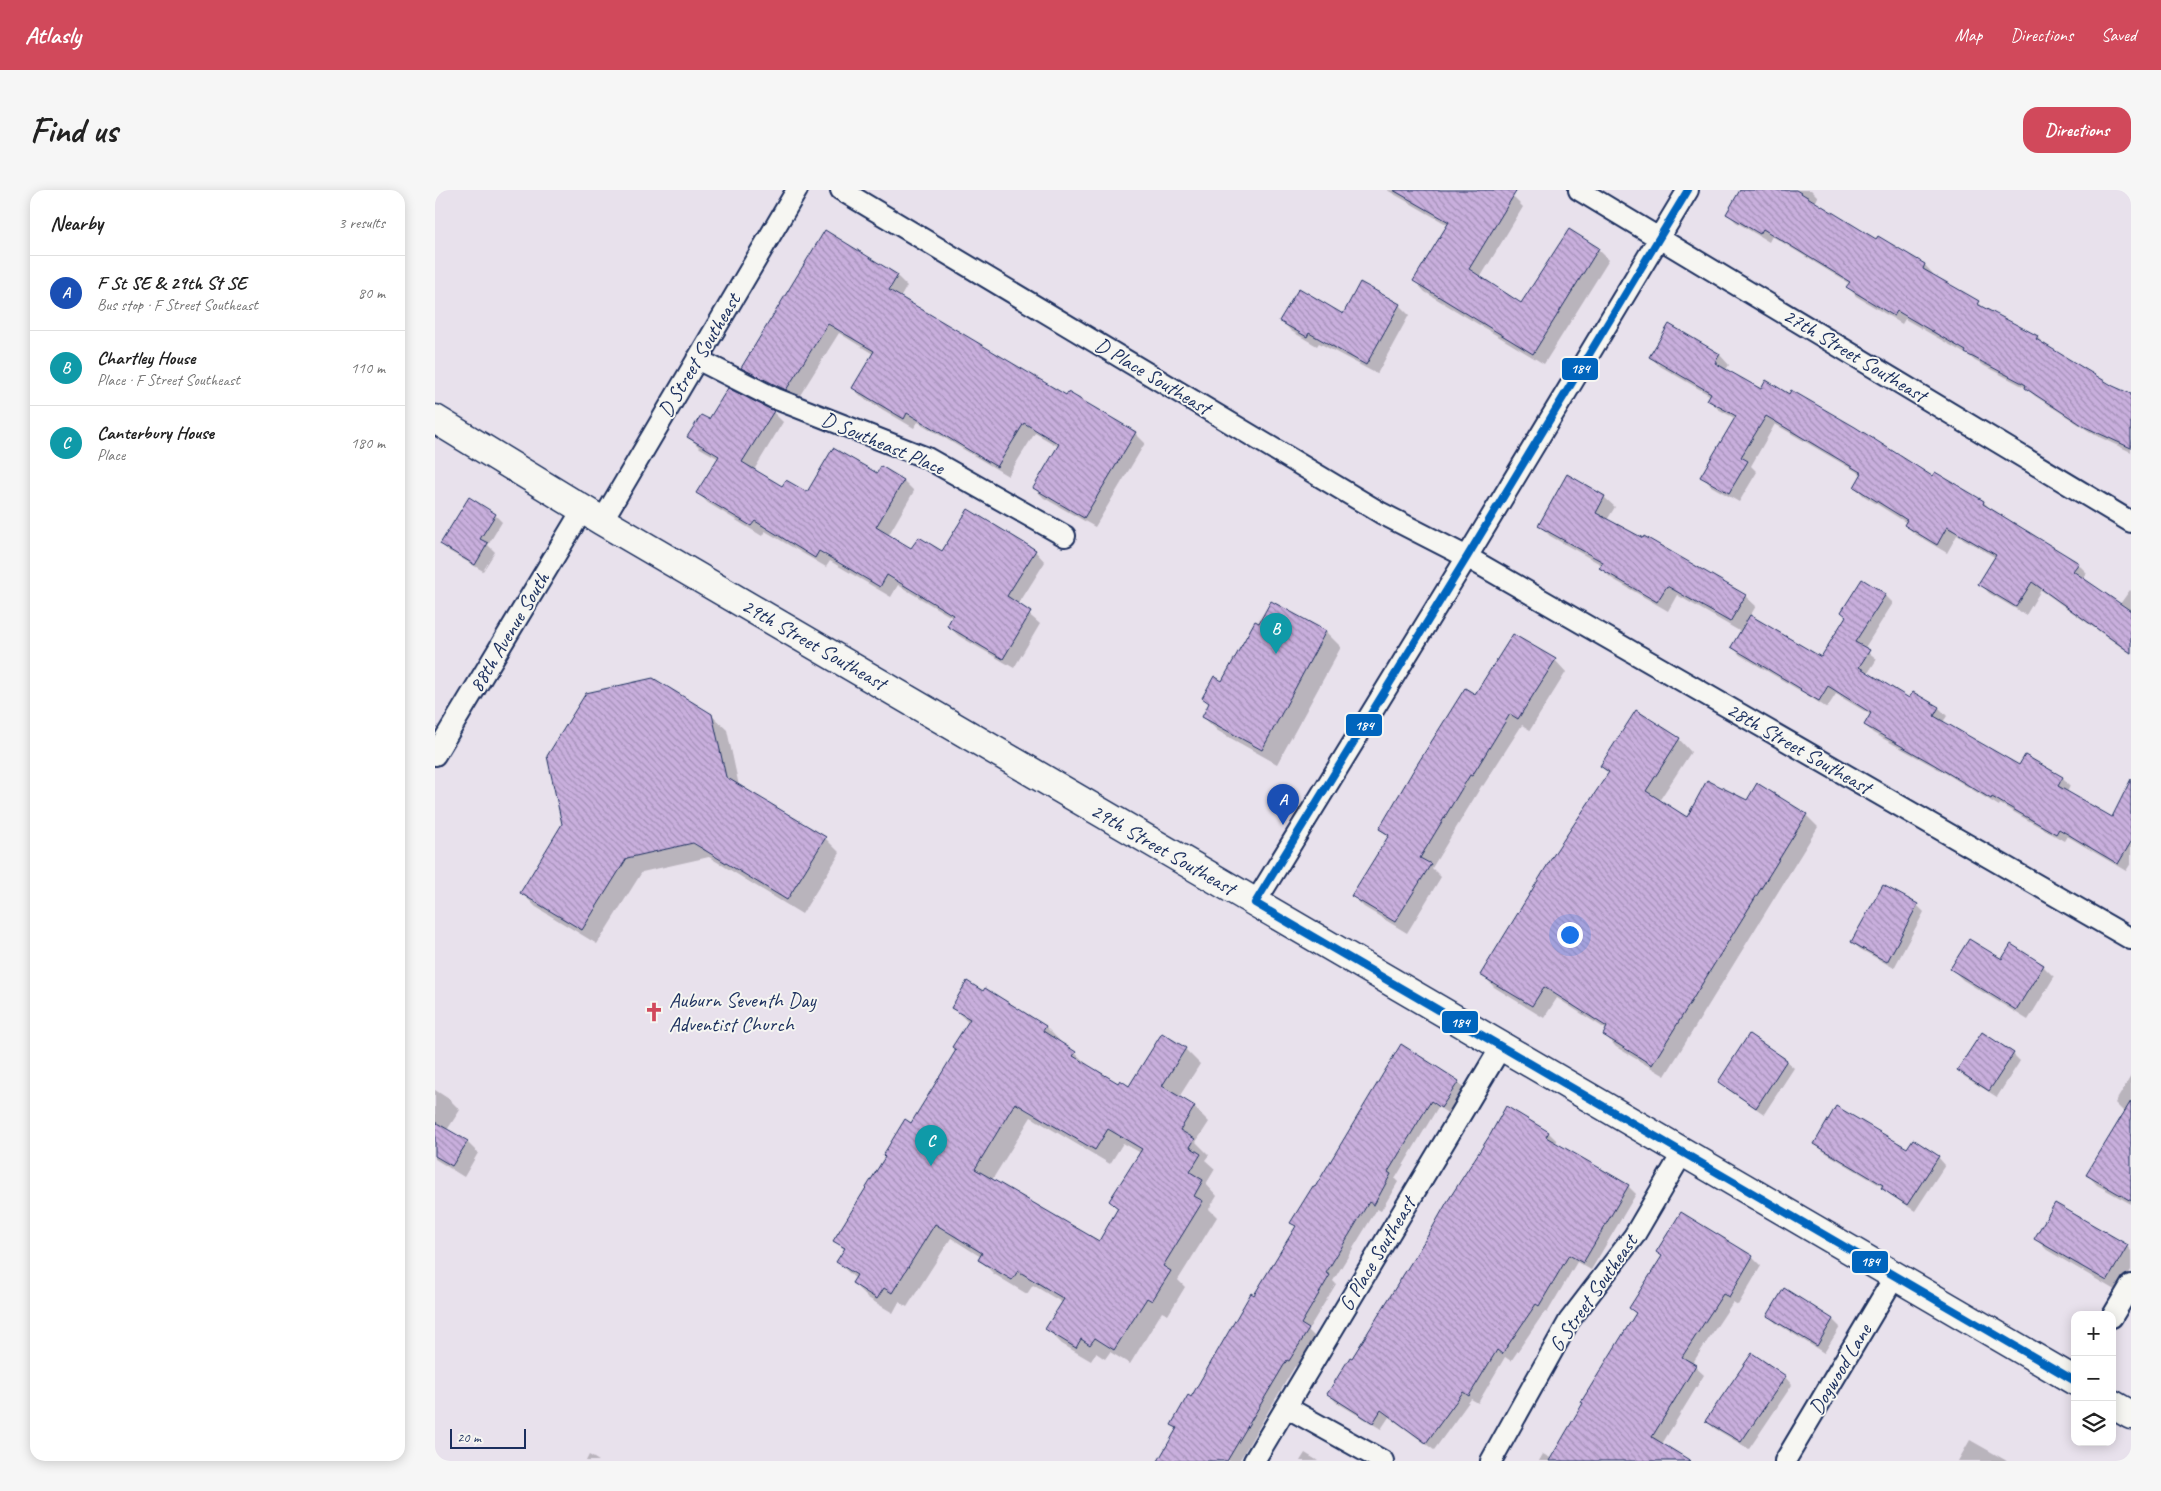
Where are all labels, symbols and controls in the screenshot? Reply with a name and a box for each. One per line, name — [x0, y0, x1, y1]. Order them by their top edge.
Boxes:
text: Atlasly — [25, 20, 81, 50]
text: Map — [1955, 24, 1982, 46]
text: Directions — [2010, 24, 2073, 46]
text: Saved — [2101, 24, 2136, 46]
button: Directions — [2023, 107, 2131, 153]
text: Find us — [30, 108, 117, 153]
text: Nearby — [50, 210, 103, 236]
text: 3 results — [338, 213, 385, 233]
text: F St SE & 29th St SE — [97, 271, 246, 295]
text: A — [62, 283, 70, 303]
text: 80 m — [358, 283, 385, 303]
street label: D Street Southeast — [652, 287, 747, 421]
text: Bus stop · F Street Southeast — [97, 295, 258, 315]
street label: 27th Street Southeast — [1779, 302, 1934, 410]
street label: D Place Southeast — [1091, 331, 1218, 422]
text: Chartley House — [97, 346, 195, 370]
line badge: 184 — [1561, 357, 1599, 381]
text: B — [62, 358, 70, 378]
text: 110 m — [351, 358, 385, 378]
text: 184 — [1571, 360, 1591, 377]
text: Place · F Street Southeast — [97, 370, 240, 390]
street label: D Southeast Place — [818, 406, 949, 481]
text: Canterbury House — [97, 421, 214, 445]
text: C — [62, 433, 70, 453]
text: 180 m — [351, 433, 385, 453]
text: Place — [97, 445, 125, 465]
street label: 88th Avenue South — [463, 566, 556, 697]
street label: 29th Street Southeast — [737, 592, 894, 697]
pin: B — [1260, 613, 1292, 654]
street label: 28th Street Southeast — [1722, 696, 1879, 801]
line badge: 184 — [1345, 713, 1383, 737]
text: 184 — [1355, 717, 1375, 734]
pin: A — [1267, 784, 1299, 825]
street label: 29th Street Southeast — [1086, 797, 1243, 902]
your location — [1557, 922, 1583, 948]
place label: Auburn Seventh Day Adventist Church — [669, 987, 817, 1037]
church icon: Auburn Seventh Day Adventist Church — [643, 1001, 665, 1023]
line badge: 184 — [1441, 1010, 1479, 1034]
text: 184 — [1451, 1014, 1471, 1031]
pin: C — [915, 1125, 947, 1166]
street label: G Place Southeast — [1333, 1190, 1423, 1315]
street label: G Street Southeast — [1543, 1228, 1644, 1357]
line badge: 184 — [1851, 1250, 1889, 1274]
text: 184 — [1861, 1253, 1881, 1270]
map controls — [2071, 1311, 2116, 1446]
button: + — [2071, 1311, 2116, 1356]
street label: Dogwood Lane — [1803, 1318, 1878, 1419]
button: − — [2071, 1356, 2116, 1401]
button: layers — [2071, 1401, 2116, 1446]
scale bar — [450, 1426, 526, 1449]
text: 20 m — [457, 1429, 481, 1446]

